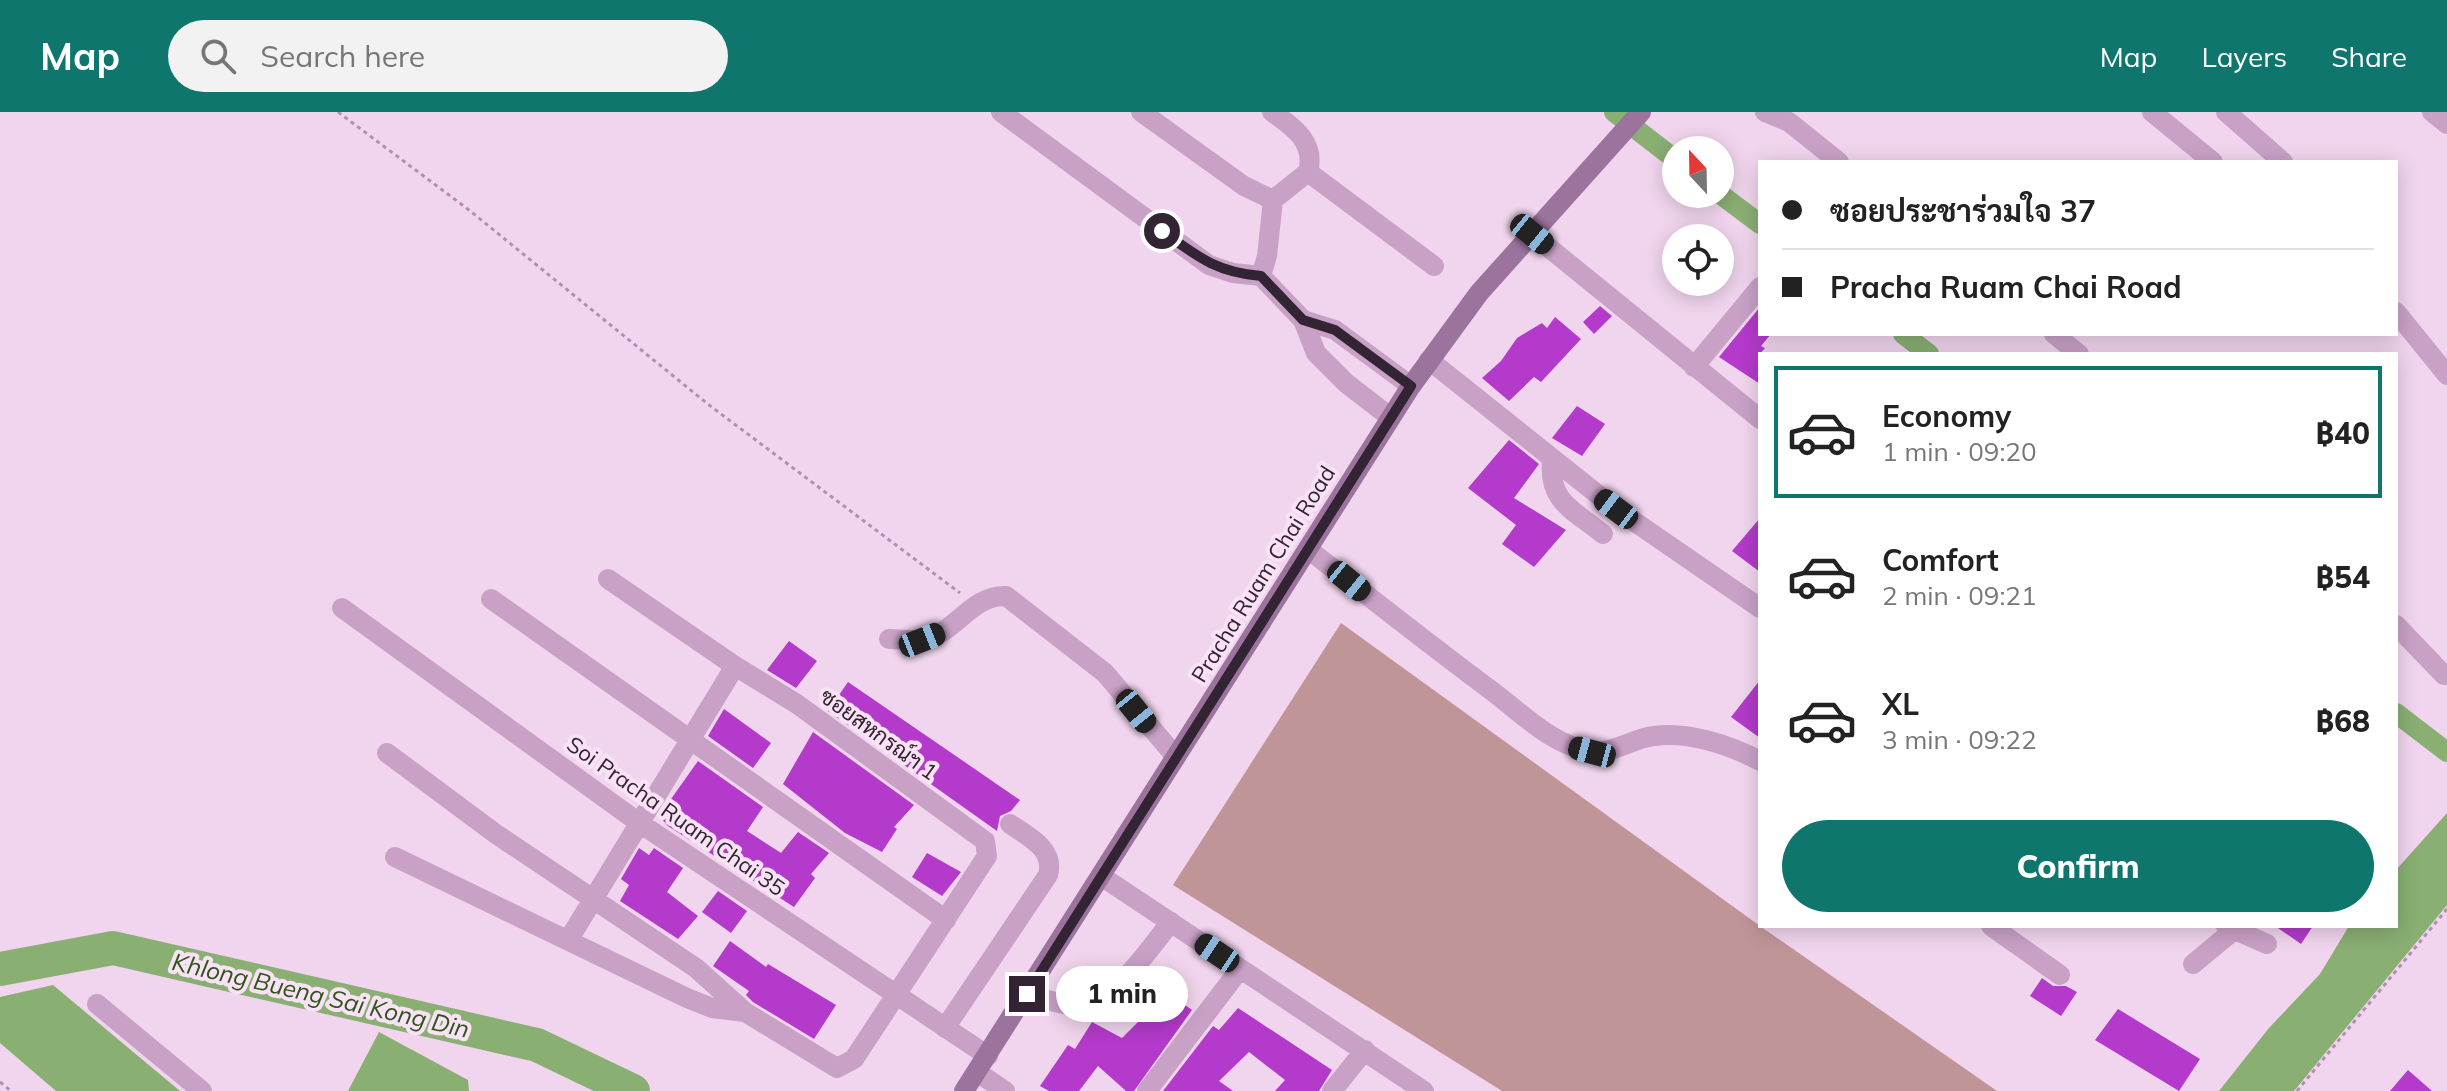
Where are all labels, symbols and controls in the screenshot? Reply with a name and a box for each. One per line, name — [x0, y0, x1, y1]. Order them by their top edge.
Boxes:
search box — [168, 20, 728, 92]
text: Map — [40, 32, 120, 80]
icon: search — [196, 34, 240, 78]
text: Search here — [260, 37, 425, 75]
text: Map — [2100, 39, 2157, 74]
text: Layers — [2201, 39, 2287, 74]
text: Share — [2331, 39, 2407, 74]
north arrow — [1662, 136, 1734, 208]
map controls — [1662, 136, 1734, 296]
text: ซอยประชาร่วมใจ 37 — [1830, 192, 2096, 230]
car — [1506, 210, 1558, 258]
route start — [1144, 213, 1180, 249]
button: locate — [1662, 224, 1734, 296]
text: Pracha Ruam Chai Road — [1830, 268, 2182, 306]
icon: car — [1786, 396, 1858, 468]
text: Economy — [1882, 397, 2011, 435]
text: ฿40 — [2316, 414, 2370, 452]
text: 1 min · 09:20 — [1882, 435, 2037, 468]
street label: Pracha Ruam Chai Road — [1185, 461, 1341, 687]
car — [1590, 485, 1642, 533]
icon: car — [1786, 540, 1858, 612]
text: Comfort — [1882, 541, 1999, 579]
car — [1323, 557, 1375, 605]
text: ฿54 — [2316, 558, 2370, 596]
text: 2 min · 09:21 — [1882, 579, 2037, 612]
car — [895, 620, 949, 660]
street label: ซอยสหกรณ์ฯ 1 — [815, 682, 943, 786]
icon: car — [1786, 684, 1858, 756]
car — [1112, 685, 1160, 737]
text: XL — [1882, 685, 1919, 723]
text: ฿68 — [2316, 702, 2370, 740]
text: 3 min · 09:22 — [1882, 723, 2037, 756]
street label: Soi Pracha Ruam Chai 35 — [562, 730, 790, 902]
car — [1566, 734, 1618, 770]
button: Confirm — [1782, 820, 2374, 912]
car — [1190, 930, 1244, 976]
water label: Khlong Bueng Sai Kong Din — [170, 946, 472, 1044]
callout: 1 min — [1055, 966, 1187, 1022]
route end — [1009, 976, 1045, 1012]
text: 1 min — [1087, 977, 1157, 1010]

